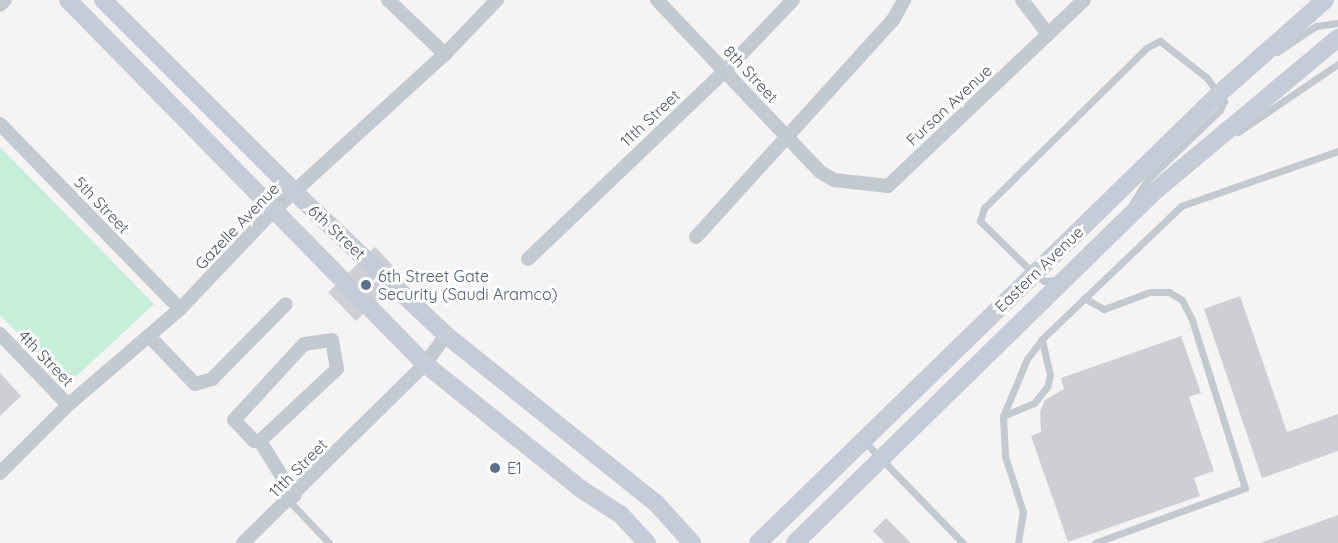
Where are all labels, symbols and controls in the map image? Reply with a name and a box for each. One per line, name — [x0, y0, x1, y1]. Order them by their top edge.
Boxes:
street label: 8th Street — [720, 41, 782, 107]
street label: Fursan Avenue — [902, 61, 996, 149]
street label: 11th Street — [616, 86, 684, 150]
street label: 5th Street — [70, 173, 134, 237]
street label: Gazelle Avenue — [191, 179, 283, 273]
street label: 6th Street — [304, 201, 370, 263]
street label: Eastern Avenue — [991, 222, 1087, 316]
place label: 6th Street Gate Security (Saudi Aramco) — [378, 266, 558, 304]
marker: 6th Street Gate Security (Saudi Aramco) — [359, 278, 373, 292]
street label: 4th Street — [14, 326, 78, 390]
street label: 11th Street — [265, 435, 331, 501]
place label: E1 — [507, 458, 522, 478]
marker: E1 — [488, 461, 502, 475]

